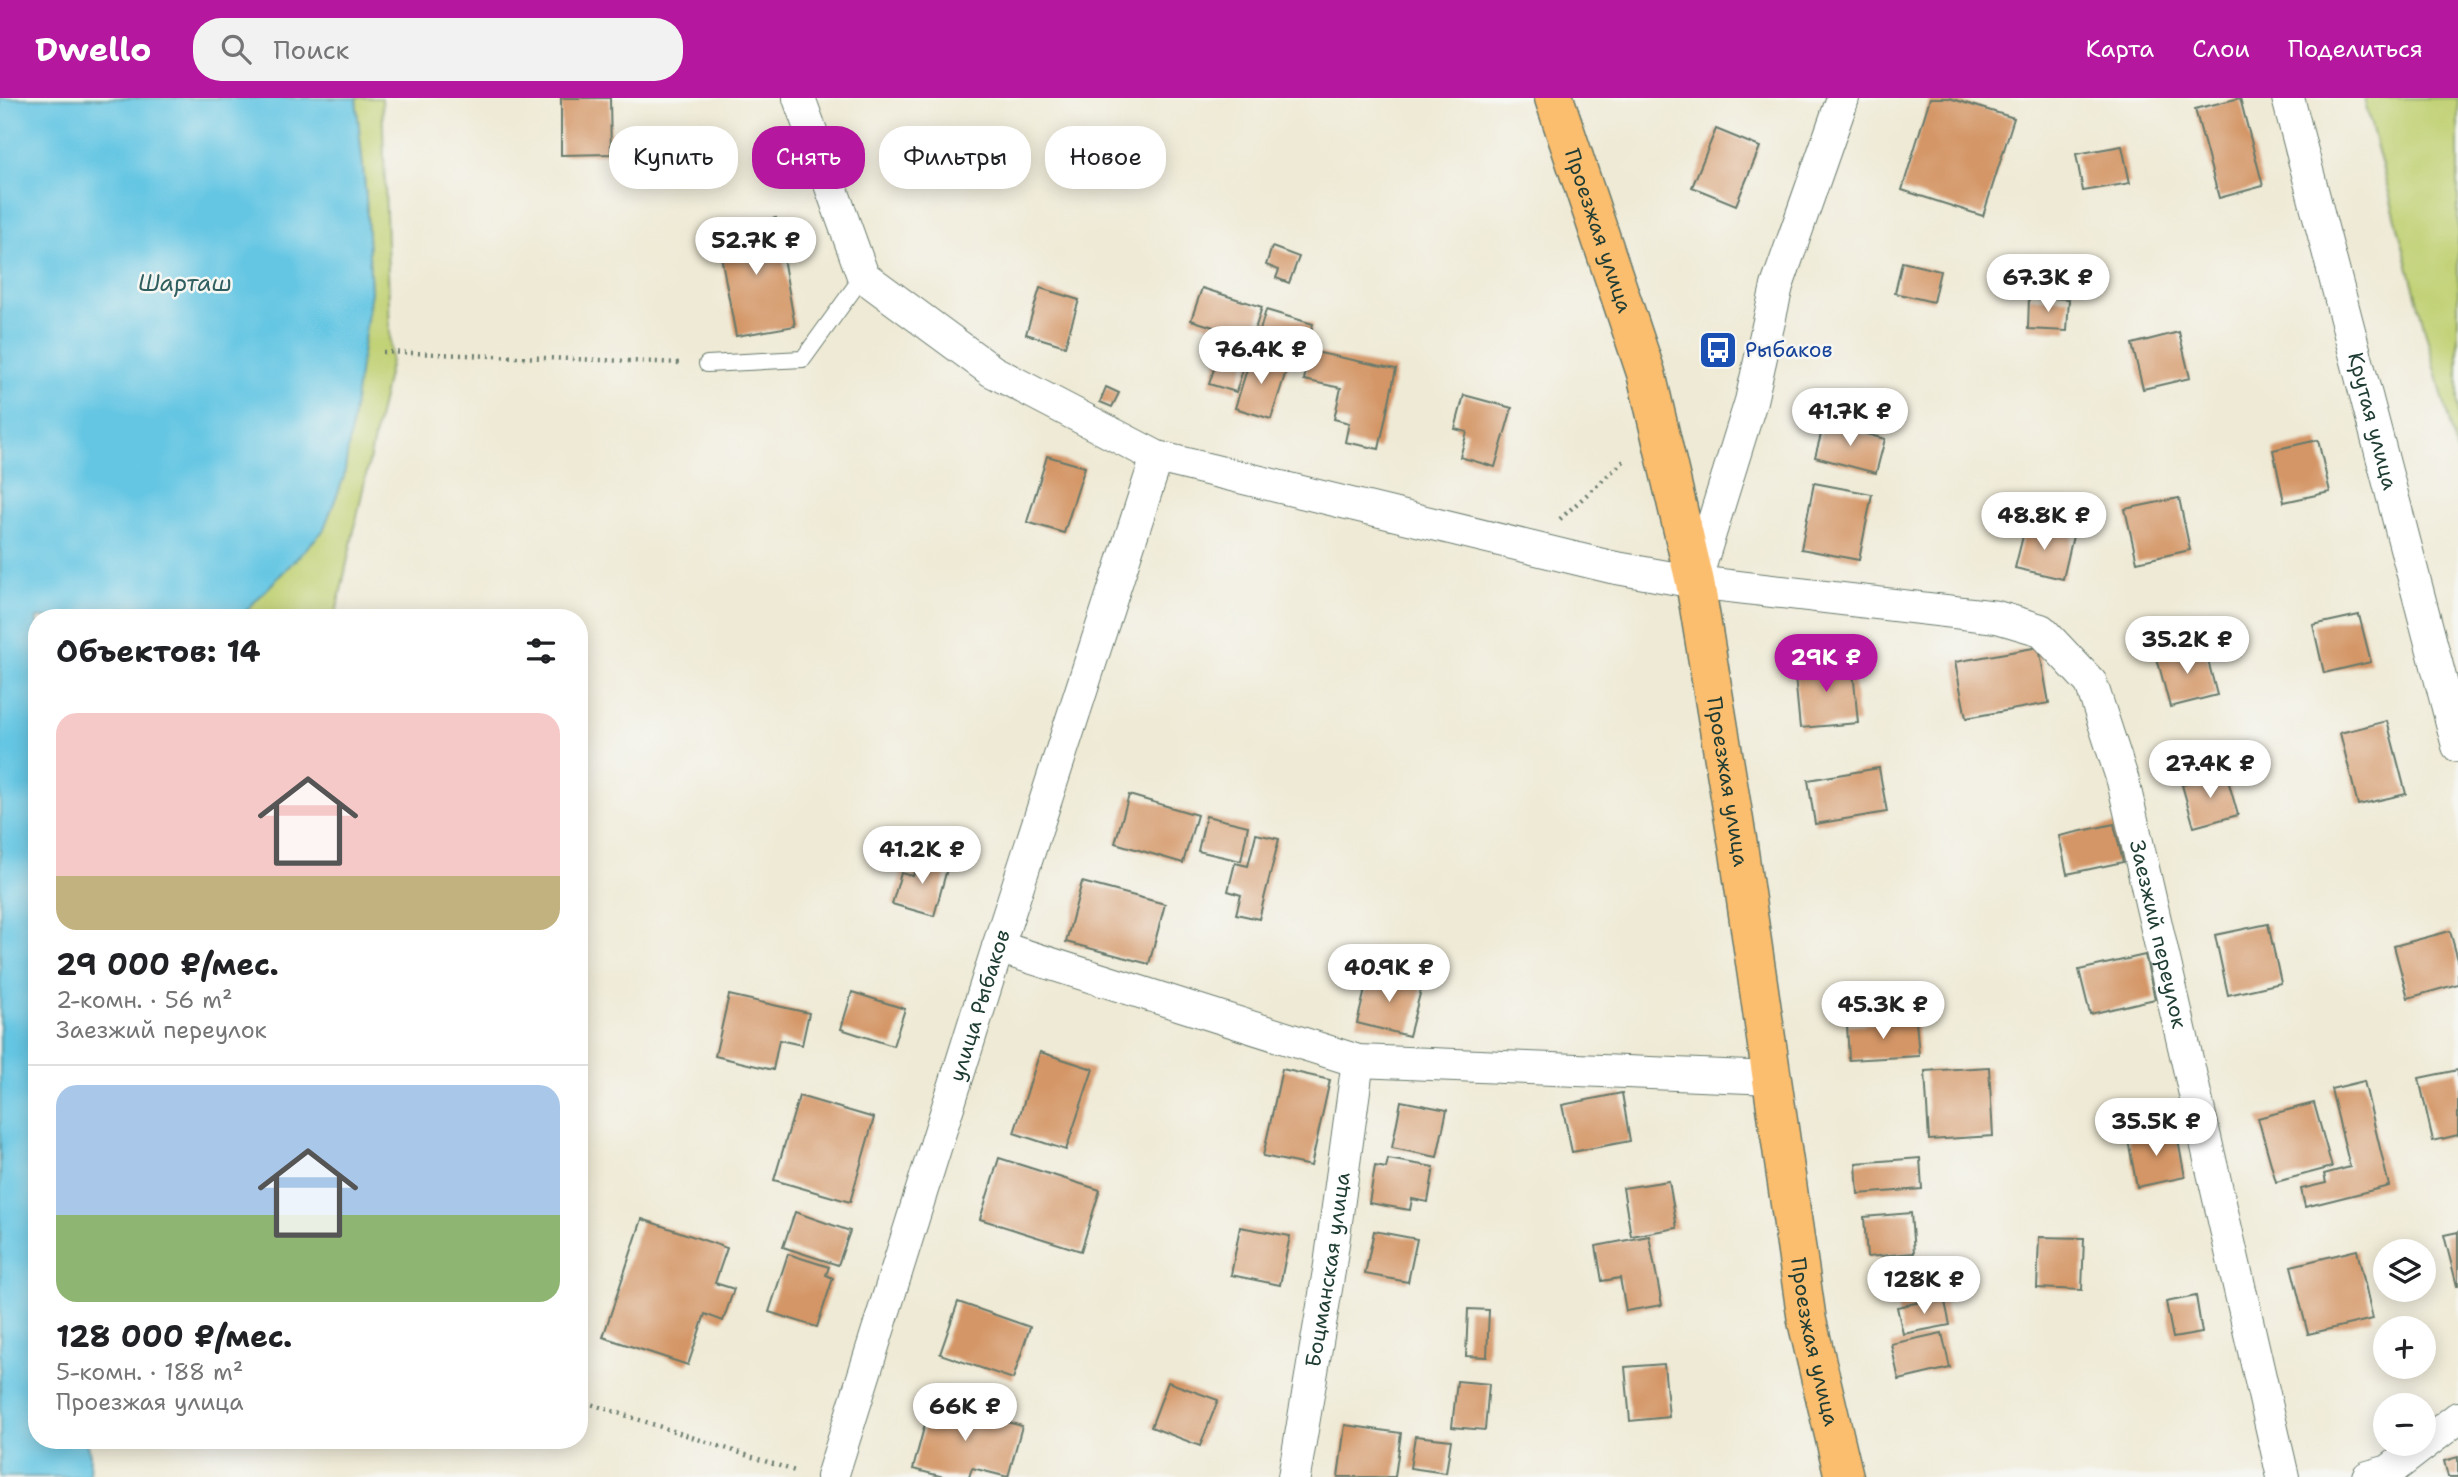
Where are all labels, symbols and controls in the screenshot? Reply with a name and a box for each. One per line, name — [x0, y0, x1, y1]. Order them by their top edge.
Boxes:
search box — [193, 18, 683, 81]
text: Dwello — [35, 27, 151, 72]
icon: search — [217, 30, 255, 68]
text: Поиск — [273, 32, 349, 67]
text: Карта — [2086, 33, 2154, 65]
text: Слои — [2192, 33, 2250, 65]
text: Поделиться — [2288, 33, 2423, 65]
chip: Купить — [609, 126, 738, 189]
chip: Снять — [752, 126, 865, 189]
chip: Фильтры — [879, 126, 1031, 189]
chip: Новое — [1045, 126, 1166, 189]
street label: Проезжая улица — [1558, 145, 1639, 316]
pin: 52.7K ₽ — [691, 218, 821, 277]
text: 52.7K ₽ — [711, 225, 801, 255]
pin: 67.3K ₽ — [1983, 254, 2113, 314]
text: 67.3K ₽ — [2003, 262, 2093, 292]
water label: Шарташ — [138, 268, 232, 298]
pin: 76.4K ₽ — [1196, 327, 1326, 386]
bus stop icon: Рыбаков — [1697, 329, 1739, 371]
text: 76.4K ₽ — [1215, 334, 1307, 364]
place label: Рыбаков — [1745, 336, 1833, 364]
street label: Крутая улица — [2341, 349, 2404, 493]
pin: 41.7K ₽ — [1785, 388, 1915, 448]
text: 41.7K ₽ — [1808, 396, 1892, 426]
pin: 48.8K ₽ — [1979, 492, 2109, 552]
text: 48.8K ₽ — [1997, 500, 2091, 530]
pin: 35.2K ₽ — [2122, 616, 2252, 676]
text: 35.2K ₽ — [2141, 624, 2233, 654]
text: Объектов: 14 — [56, 631, 261, 672]
icon: filters — [522, 632, 560, 670]
pin: 29K ₽ — [1777, 634, 1875, 694]
text: 29K ₽ — [1791, 642, 1861, 672]
street label: Проезжая улица — [1700, 695, 1755, 868]
pin: 27.4K ₽ — [2145, 740, 2275, 800]
text: 27.4K ₽ — [2165, 748, 2255, 778]
icon: home — [245, 758, 371, 884]
pin: 41.2K ₽ — [857, 826, 987, 886]
text: 41.2K ₽ — [879, 834, 965, 864]
street label: Заезжий переулок — [2123, 837, 2193, 1031]
street label: улица Рыбаков — [943, 926, 1017, 1085]
text: 29 000 ₽/мес. — [56, 944, 279, 985]
pin: 40.9K ₽ — [1324, 944, 1454, 1004]
text: 40.9K ₽ — [1344, 952, 1434, 982]
pin: 45.3K ₽ — [1818, 982, 1948, 1041]
text: 2-комн. · 56 m² — [56, 985, 233, 1015]
text: 45.3K ₽ — [1838, 989, 1928, 1019]
text: Заезжий переулок — [56, 1015, 267, 1045]
pin: 35.5K ₽ — [2091, 1098, 2221, 1158]
text: 35.5K ₽ — [2111, 1106, 2201, 1136]
icon: home — [245, 1130, 371, 1256]
street label: Боцманская улица — [1299, 1170, 1357, 1370]
map controls — [2373, 1239, 2436, 1456]
button: layers — [2373, 1239, 2436, 1302]
street label: Проезжая улица — [1784, 1256, 1845, 1429]
pin: 128K ₽ — [1867, 1256, 1981, 1316]
text: 128K ₽ — [1883, 1264, 1965, 1294]
text: 128 000 ₽/мес. — [56, 1316, 292, 1357]
button: + — [2373, 1316, 2436, 1379]
text: 5-комн. · 188 m² — [56, 1357, 243, 1387]
pin: 66K ₽ — [916, 1384, 1014, 1443]
text: Проезжая улица — [56, 1387, 244, 1417]
text: 66K ₽ — [929, 1391, 1001, 1421]
button: − — [2373, 1393, 2436, 1456]

